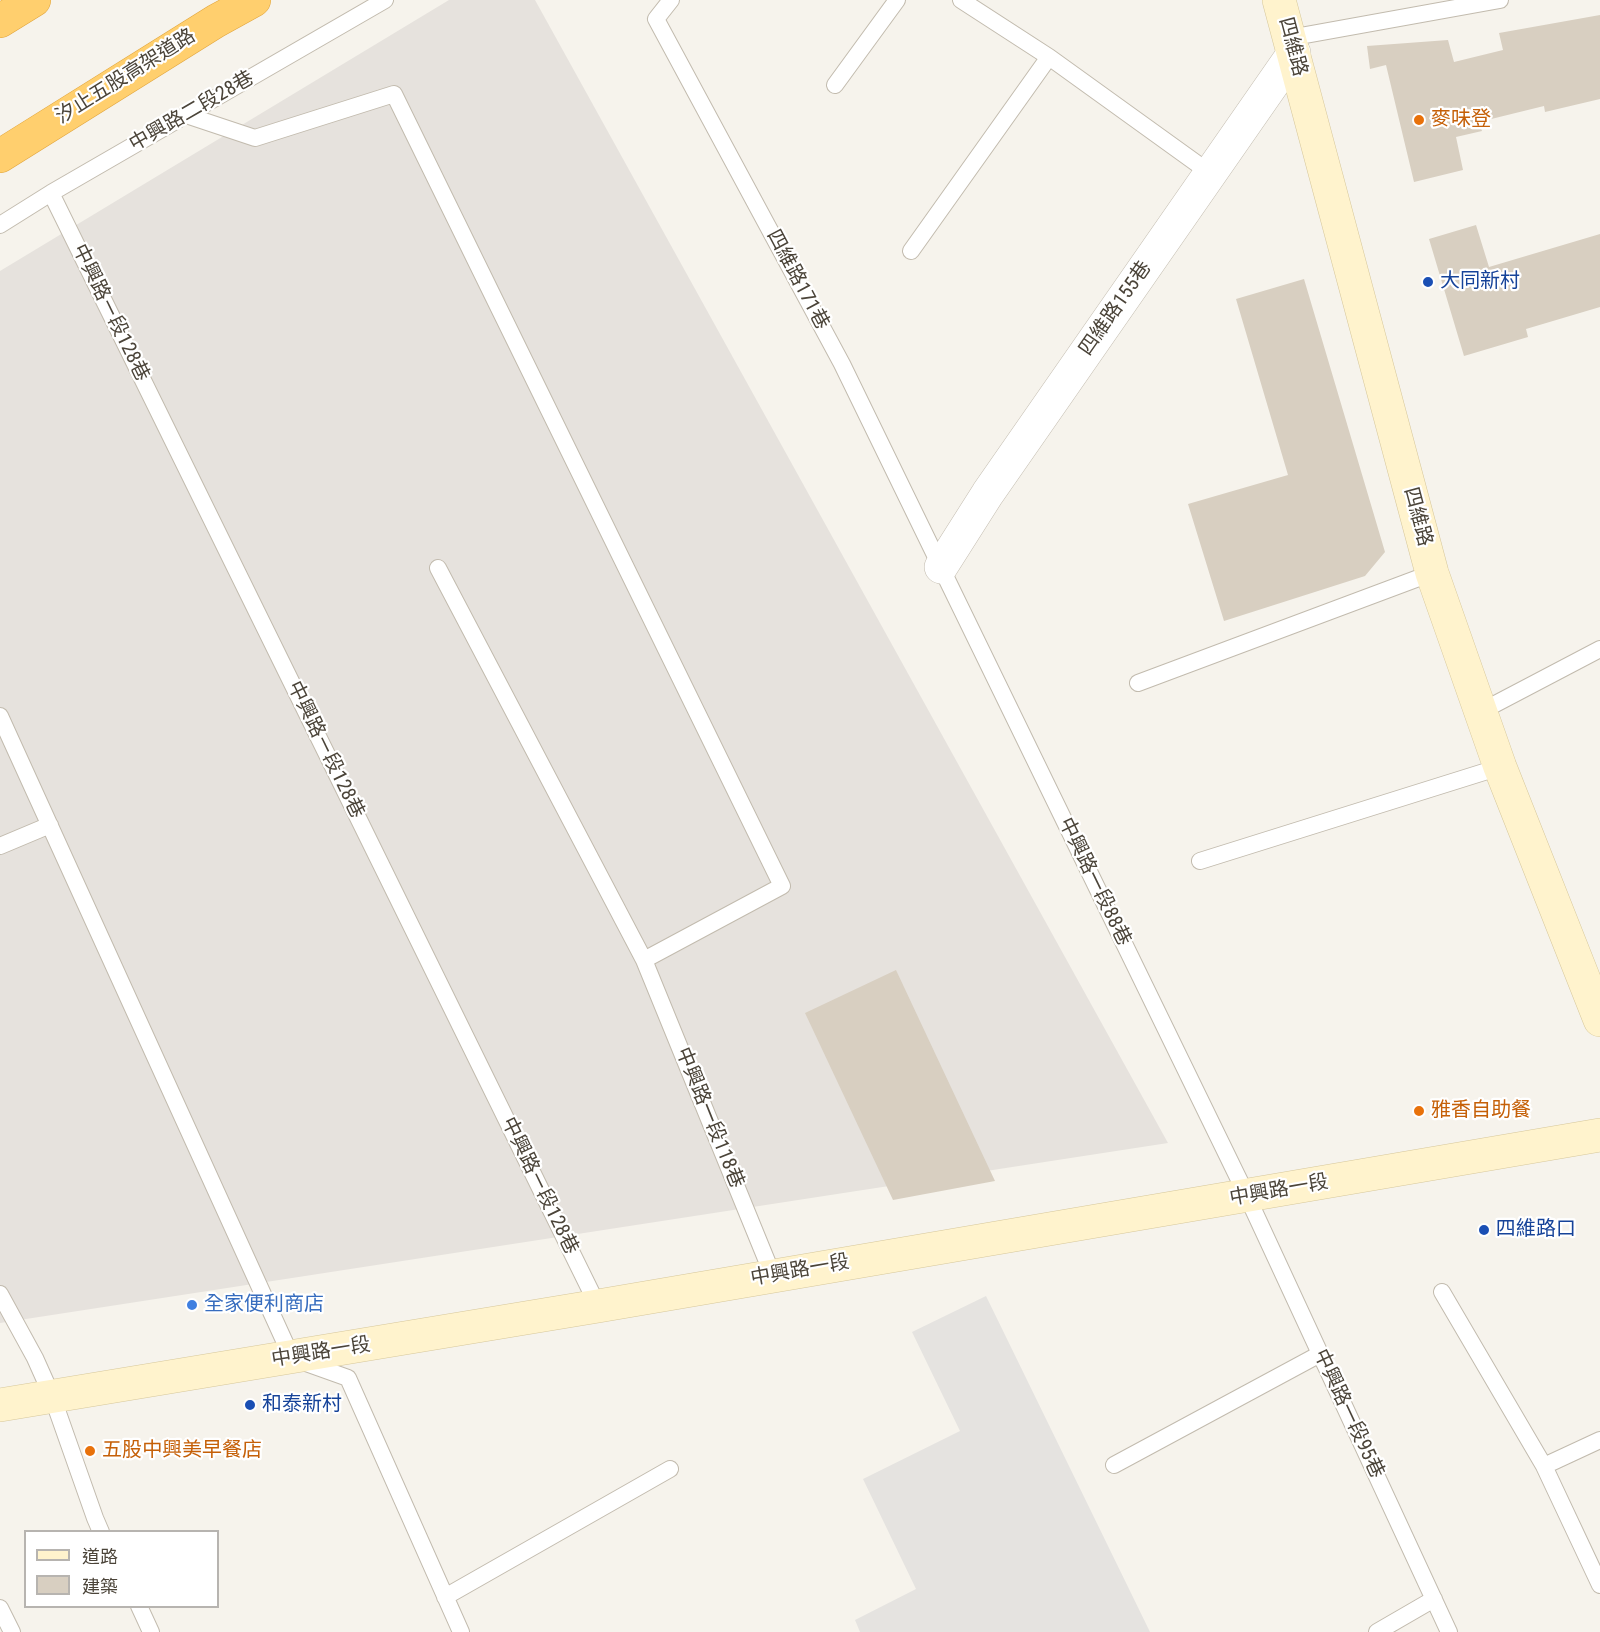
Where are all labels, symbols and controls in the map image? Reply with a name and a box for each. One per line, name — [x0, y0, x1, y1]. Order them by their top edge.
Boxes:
street label: 四維路 — [1273, 15, 1311, 79]
street label: 汐止五股高架道路 — [52, 24, 200, 130]
street label: 中興路二段28巷 — [125, 67, 259, 157]
place label: 麥味登 — [1431, 108, 1491, 132]
marker: 麥味登 — [1412, 113, 1426, 127]
street label: 四維路171巷 — [761, 226, 833, 334]
street label: 中興路ㄧ段128巷 — [66, 241, 154, 385]
street label: 四維路155巷 — [1075, 257, 1157, 361]
place label: 大同新村 — [1440, 270, 1520, 294]
marker: 大同新村 — [1421, 275, 1435, 289]
street label: 四維路 — [1398, 485, 1436, 549]
street label: 中興路ㄧ段128巷 — [281, 678, 369, 822]
street label: 中興路一段88巷 — [1053, 814, 1135, 950]
street label: 中興路一段118巷 — [670, 1044, 748, 1192]
place label: 雅香自助餐 — [1431, 1099, 1531, 1123]
marker: 雅香自助餐 — [1412, 1104, 1426, 1118]
street label: 中興路ㄧ段128巷 — [495, 1114, 583, 1258]
street label: 中興路一段 — [1228, 1170, 1330, 1212]
place label: 四維路口 — [1496, 1218, 1576, 1242]
marker: 四維路口 — [1477, 1223, 1491, 1237]
street label: 中興路一段 — [749, 1250, 851, 1292]
place label: 全家便利商店 — [204, 1293, 324, 1317]
marker: 全家便利商店 — [185, 1298, 199, 1312]
street label: 中興路一段 — [270, 1333, 372, 1373]
street label: 中興路一段95巷 — [1308, 1346, 1388, 1482]
place label: 和泰新村 — [262, 1393, 342, 1417]
marker: 和泰新村 — [243, 1398, 257, 1412]
place label: 五股中興美早餐店 — [102, 1439, 262, 1463]
marker: 五股中興美早餐店 — [83, 1444, 97, 1458]
legend — [24, 1530, 219, 1608]
text: 道路 — [82, 1546, 118, 1567]
text: 建築 — [82, 1576, 118, 1597]

